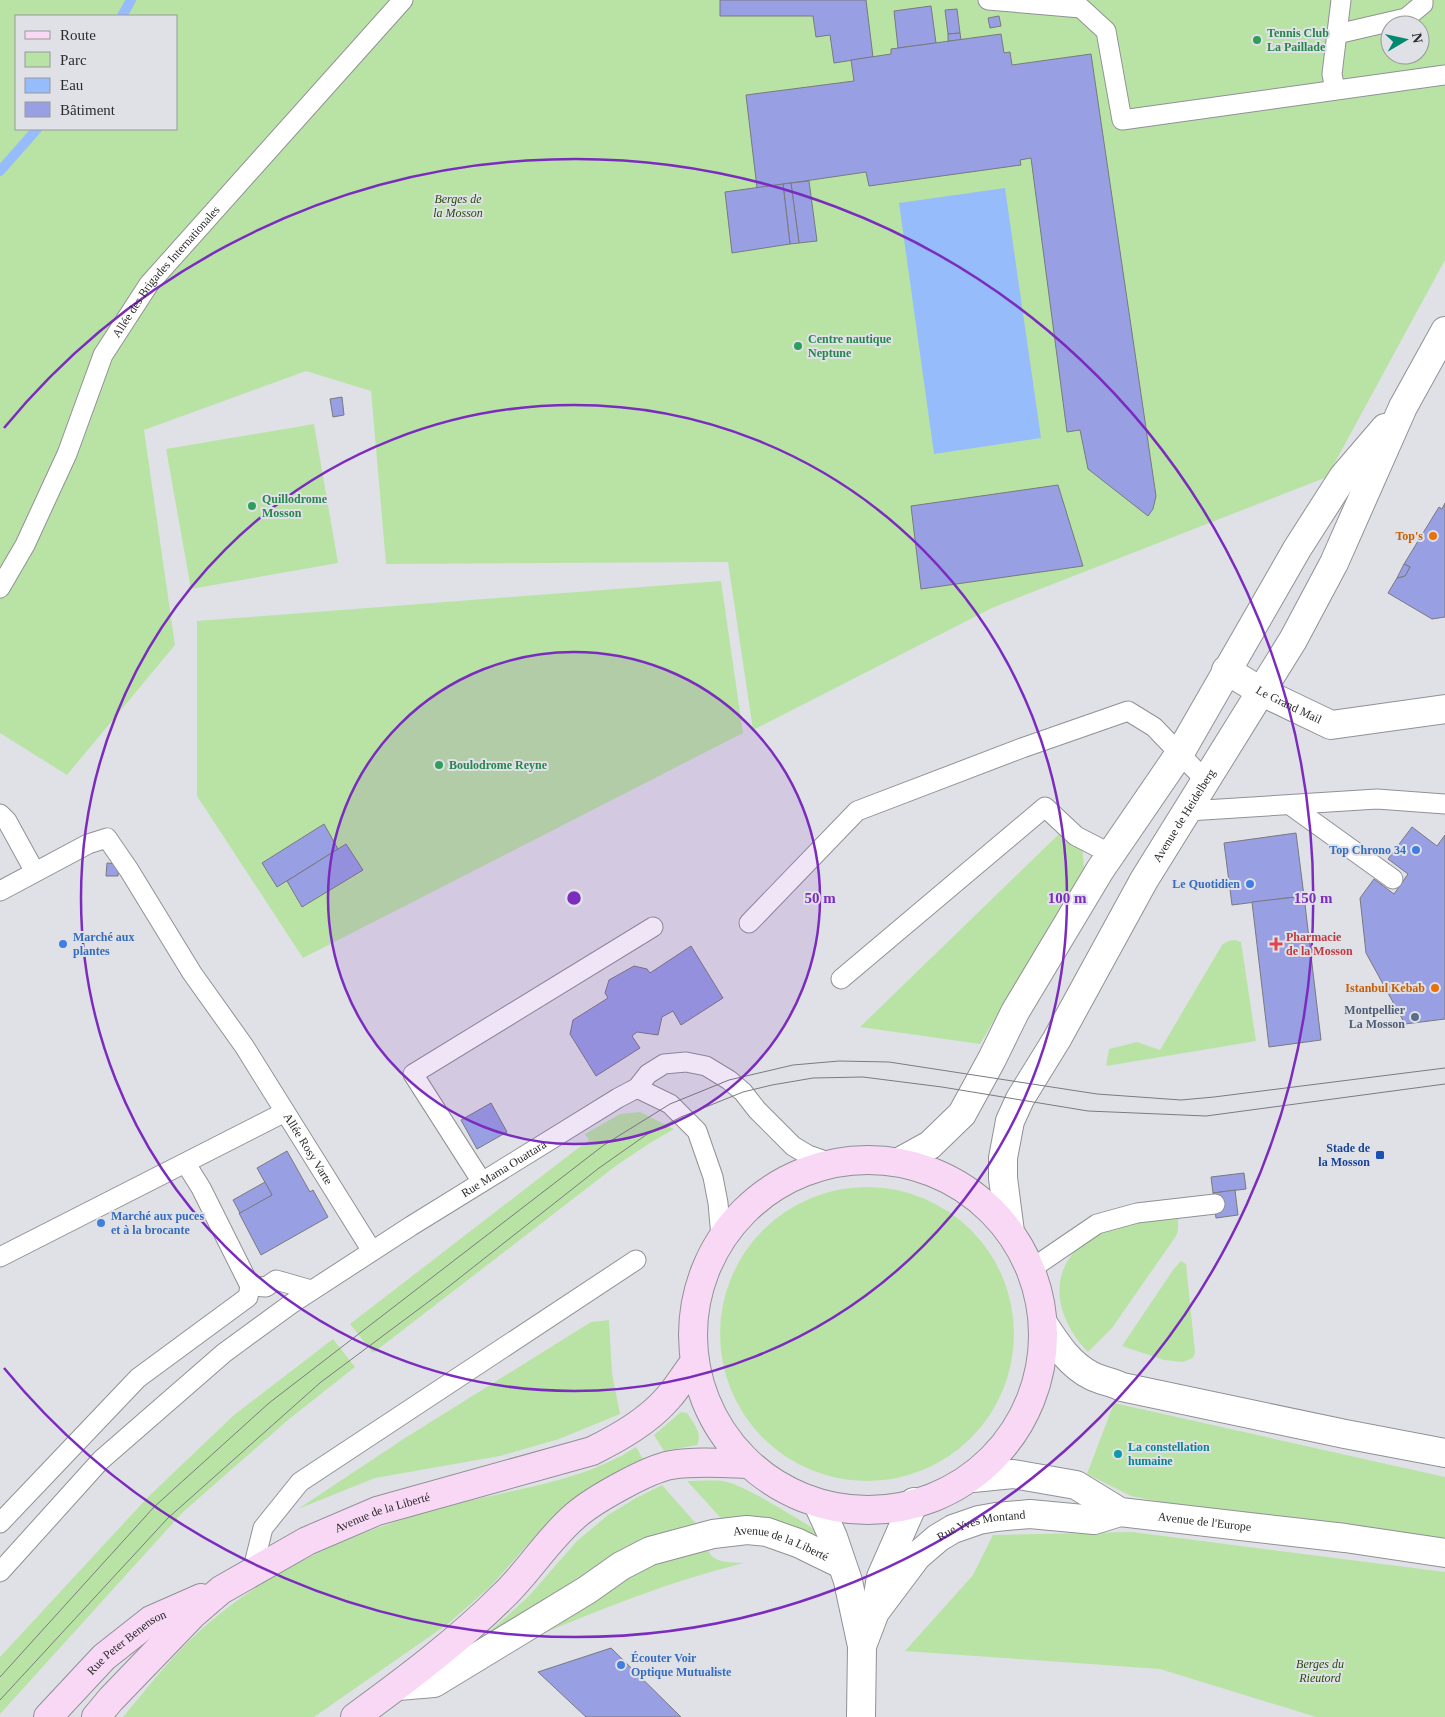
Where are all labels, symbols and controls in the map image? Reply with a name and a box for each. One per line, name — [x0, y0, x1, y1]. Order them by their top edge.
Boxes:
legend — [15, 15, 178, 130]
north arrow — [1380, 15, 1430, 65]
place label: Tennis Club La Paillade — [1267, 26, 1329, 54]
text: Route — [60, 27, 96, 43]
text: N — [1409, 32, 1426, 44]
marker: Tennis Club La Paillade — [1251, 34, 1263, 46]
text: Parc — [60, 52, 87, 68]
text: Eau — [60, 77, 84, 93]
text: Bâtiment — [60, 102, 116, 118]
park label: Berges de la Mosson — [433, 192, 483, 220]
street label: Allée des Brigades Internationales — [109, 203, 223, 340]
place label: Centre nautique Neptune — [808, 332, 892, 360]
marker: Centre nautique Neptune — [792, 340, 804, 352]
place label: Quillodrome Mosson — [262, 492, 328, 520]
marker: Quillodrome Mosson — [246, 500, 258, 512]
place label: Top's — [1395, 529, 1423, 543]
marker: Top's — [1427, 530, 1439, 542]
street label: Le Grand Mail — [1253, 683, 1325, 727]
place label: Boulodrome Reyne — [449, 758, 548, 772]
marker: Boulodrome Reyne — [433, 759, 445, 771]
street label: Avenue de Heidelberg — [1150, 766, 1218, 865]
place label: Top Chrono 34 — [1329, 843, 1406, 857]
marker: Top Chrono 34 — [1410, 844, 1422, 856]
place label: Le Quotidien — [1172, 877, 1240, 891]
marker: Le Quotidien — [1244, 878, 1256, 890]
centre of rings — [565, 889, 583, 907]
text: 50 m — [804, 890, 836, 906]
text: 100 m — [1048, 890, 1087, 906]
text: 150 m — [1294, 890, 1333, 906]
place label: Marché aux plantes — [73, 930, 134, 958]
place label: Pharmacie de la Mosson — [1286, 930, 1353, 958]
marker: Marché aux plantes — [57, 938, 69, 950]
marker: Pharmacie de la Mosson — [1270, 938, 1282, 950]
place label: Istanbul Kebab — [1345, 981, 1425, 995]
marker: Istanbul Kebab — [1429, 982, 1441, 994]
place label: Montpellier La Mosson — [1344, 1003, 1406, 1031]
marker: Montpellier La Mosson — [1409, 1011, 1421, 1023]
street label: Allée Rosy Varte — [281, 1110, 336, 1187]
street label: Rue Mama Ouattara — [459, 1137, 549, 1200]
place label: Stade de la Mosson — [1318, 1141, 1371, 1169]
marker: Stade de la Mosson — [1374, 1149, 1386, 1161]
place label: Marché aux puces et à la brocante — [111, 1209, 204, 1237]
marker: Marché aux puces et à la brocante — [95, 1217, 107, 1229]
place label: La constellation humaine — [1128, 1440, 1210, 1468]
marker: La constellation humaine — [1112, 1448, 1124, 1460]
street label: Avenue de la Liberté — [332, 1490, 431, 1535]
street label: Rue Yves Montand — [934, 1507, 1026, 1544]
street label: Avenue de l'Europe — [1157, 1509, 1252, 1534]
street label: Avenue de la Liberté — [732, 1523, 831, 1564]
street label: Rue Peter Benenson — [84, 1607, 168, 1678]
place label: Écouter Voir Optique Mutualiste — [631, 1651, 732, 1679]
park label: Berges du Rieutord — [1296, 1657, 1344, 1685]
marker: Écouter Voir Optique Mutualiste — [615, 1659, 627, 1671]

